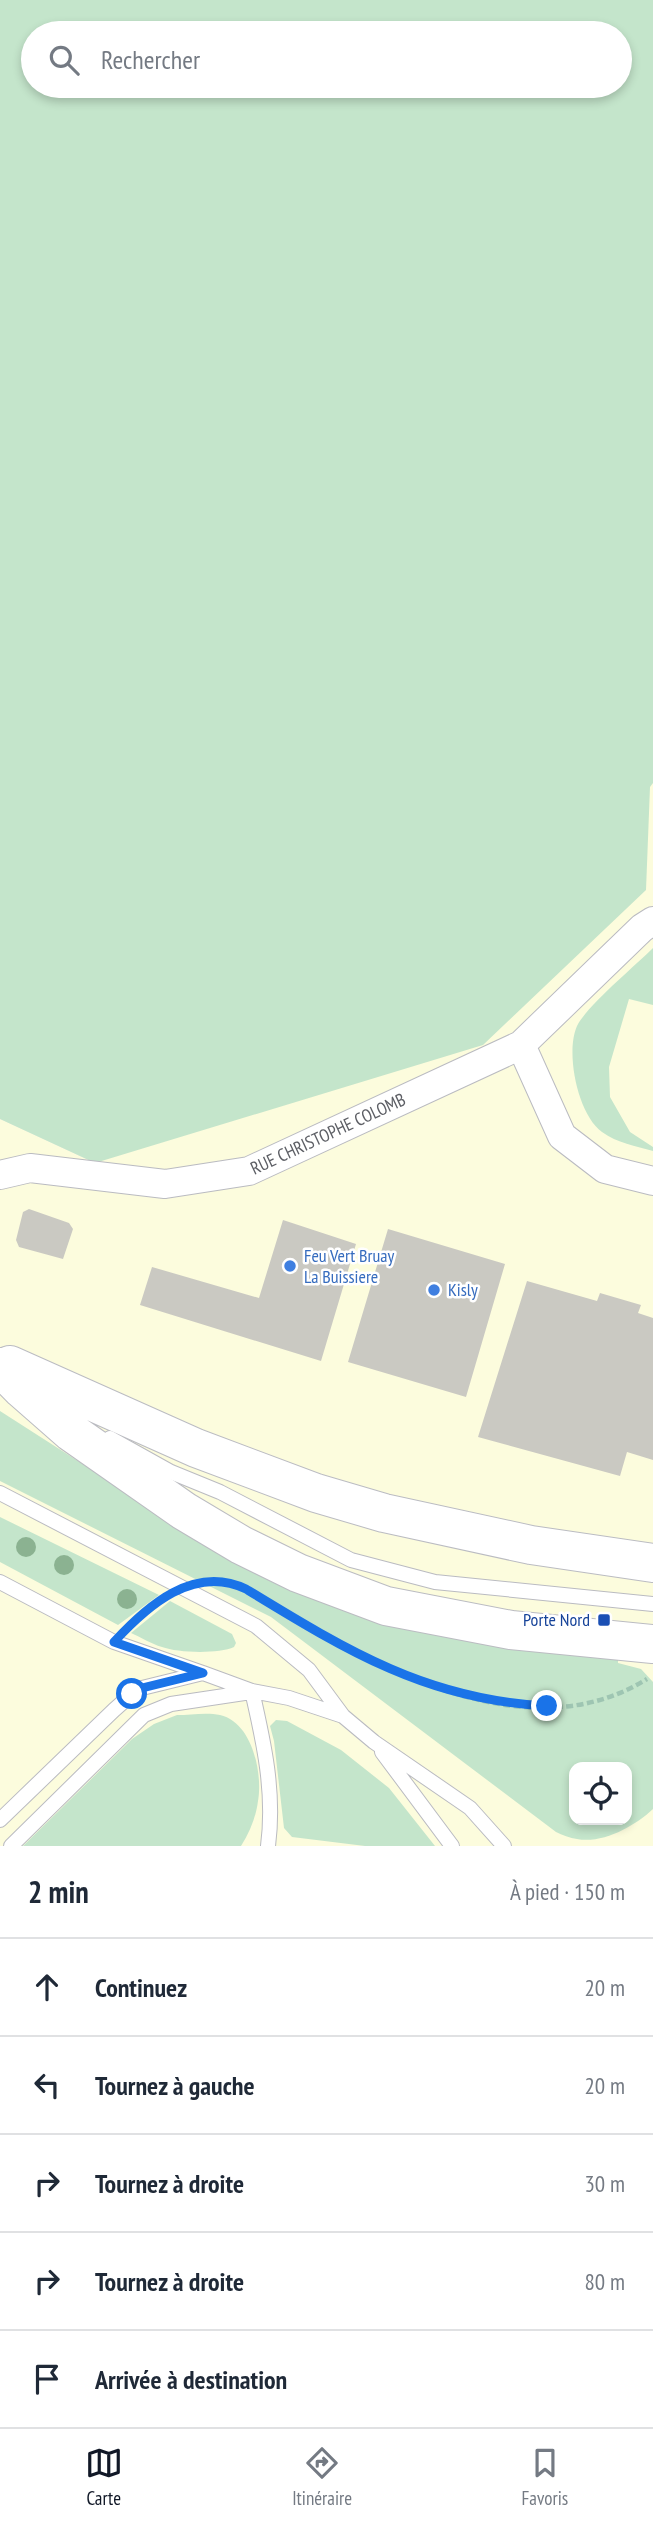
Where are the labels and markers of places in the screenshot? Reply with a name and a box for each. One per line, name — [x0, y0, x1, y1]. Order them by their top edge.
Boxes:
place label: Feu Vert Bruay La Buissiere — [304, 1244, 395, 1288]
marker: Feu Vert Bruay La Buissiere — [282, 1258, 298, 1274]
place label: Kisly — [448, 1278, 478, 1301]
marker: Kisly — [426, 1282, 442, 1298]
place label: Porte Nord — [523, 1608, 590, 1631]
marker: Porte Nord — [596, 1612, 612, 1628]

